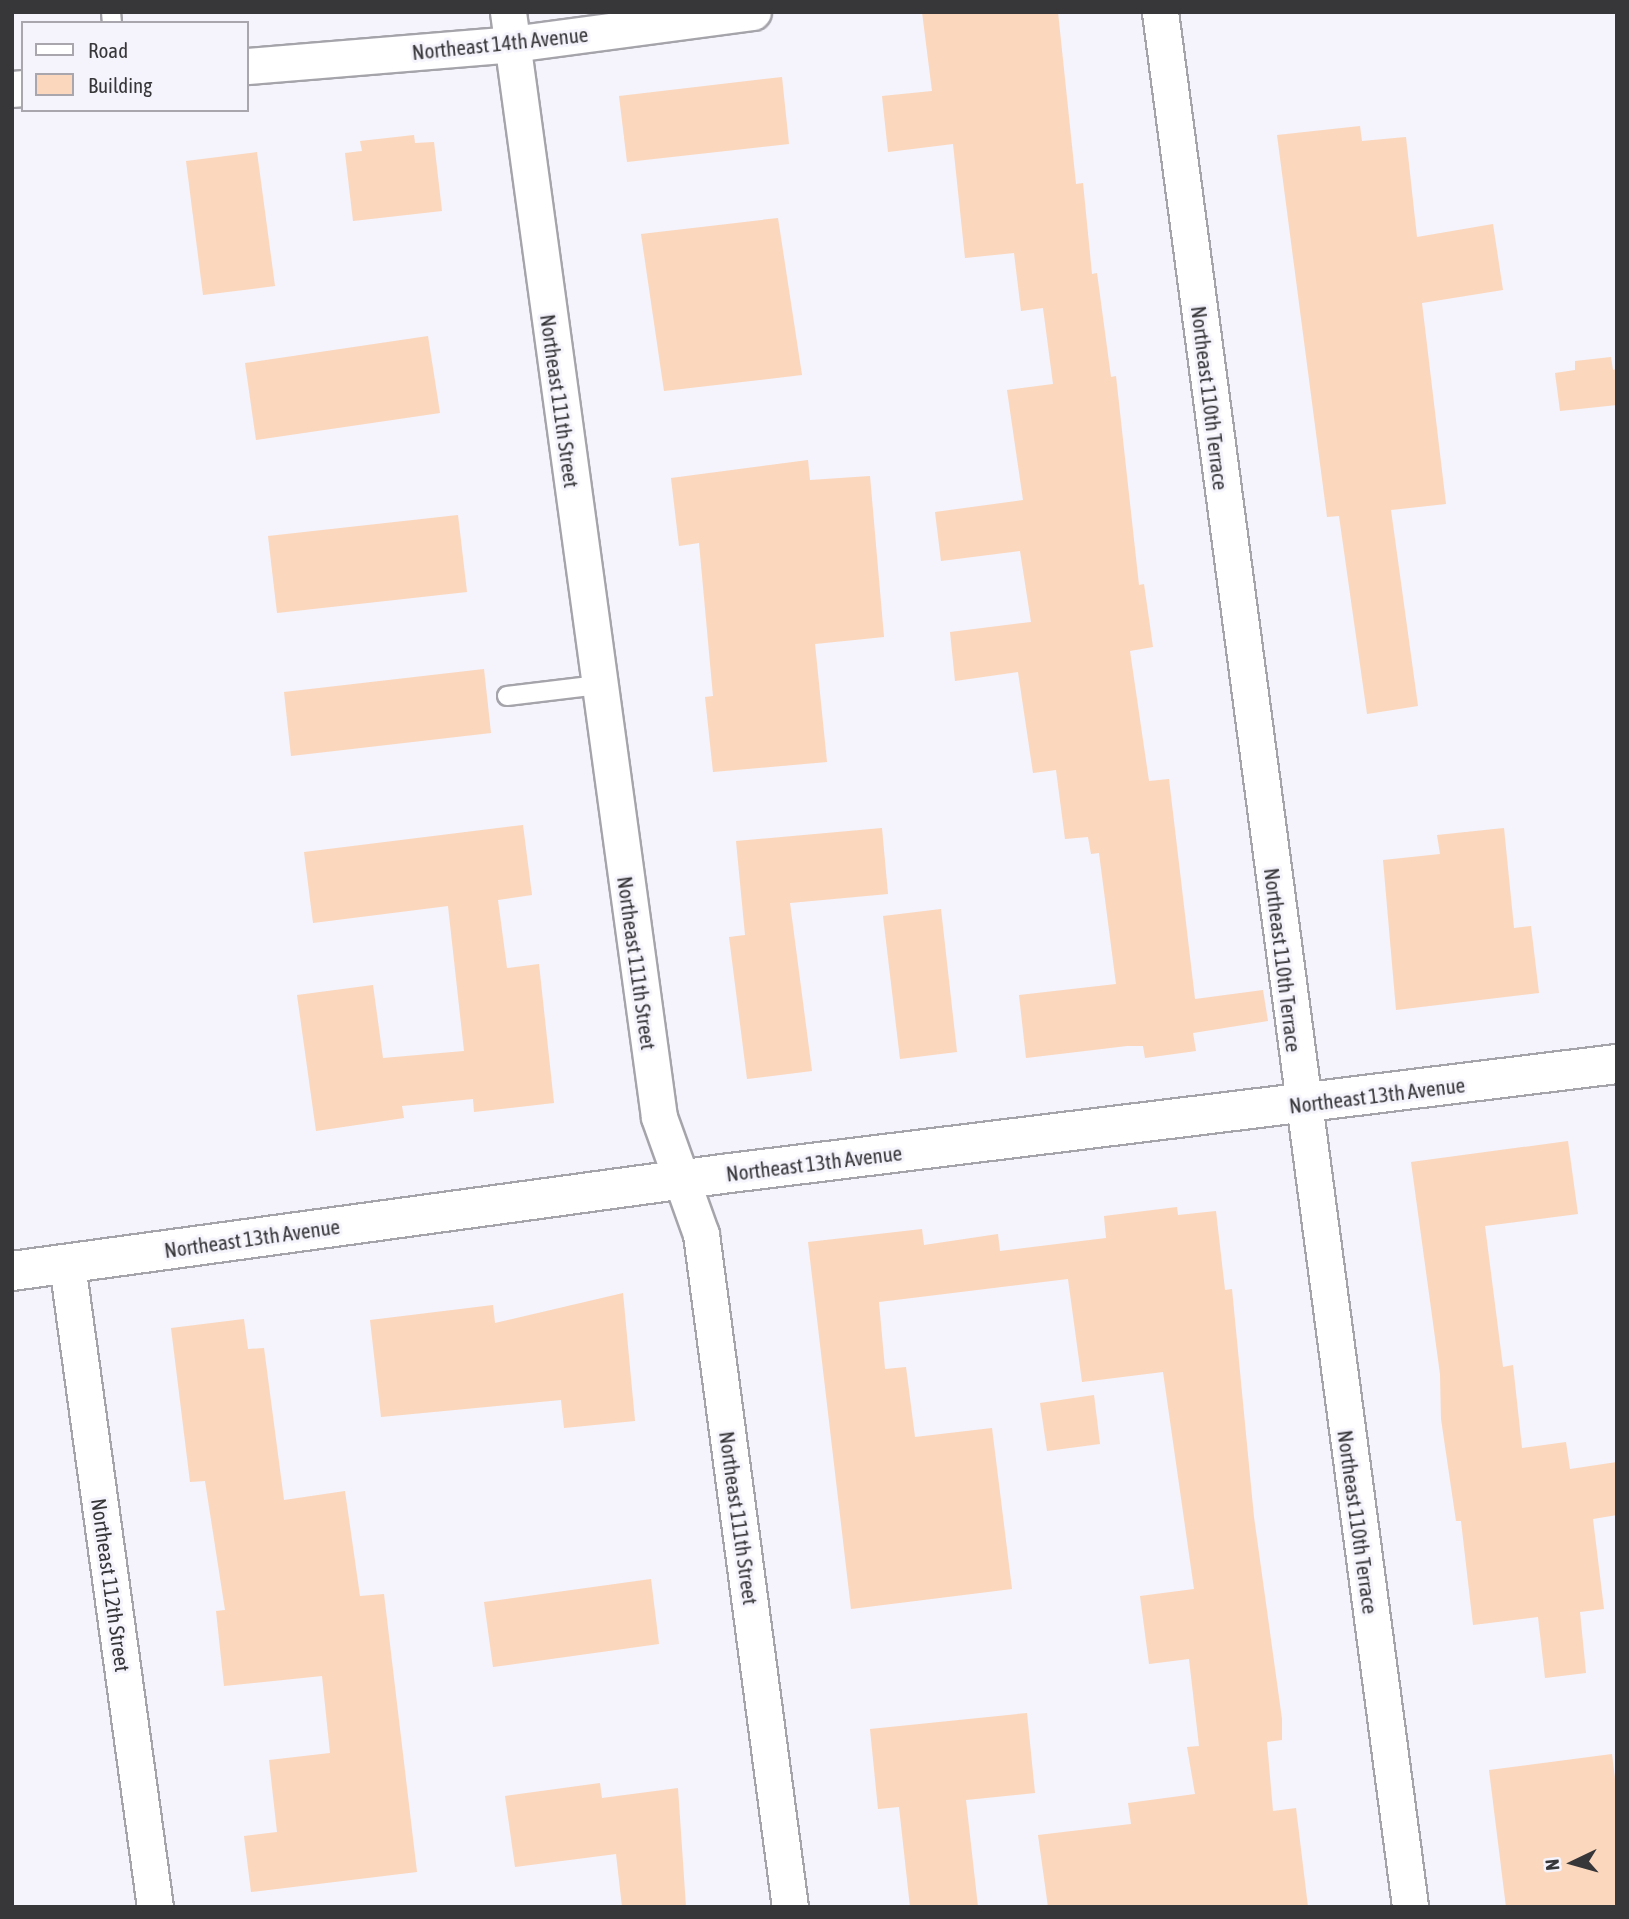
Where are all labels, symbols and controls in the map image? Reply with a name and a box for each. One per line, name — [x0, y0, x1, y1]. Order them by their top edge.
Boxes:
legend — [21, 21, 248, 112]
street label: Northeast 14th Avenue — [411, 21, 589, 65]
text: Road — [88, 38, 128, 62]
text: Building — [88, 73, 152, 97]
street label: Northeast 110th Terrace — [1186, 304, 1234, 492]
street label: Northeast 111th Street — [535, 313, 585, 489]
street label: Northeast 110th Terrace — [1259, 866, 1307, 1054]
street label: Northeast 111th Street — [612, 875, 662, 1051]
street label: Northeast 13th Avenue — [1288, 1072, 1466, 1118]
street label: Northeast 13th Avenue — [725, 1140, 903, 1186]
street label: Northeast 13th Avenue — [163, 1213, 341, 1263]
street label: Northeast 110th Terrace — [1333, 1428, 1383, 1616]
street label: Northeast 111th Street — [714, 1430, 764, 1606]
street label: Northeast 112th Street — [86, 1497, 136, 1673]
north arrow — [1538, 1828, 1608, 1898]
text: N — [1541, 1858, 1564, 1871]

